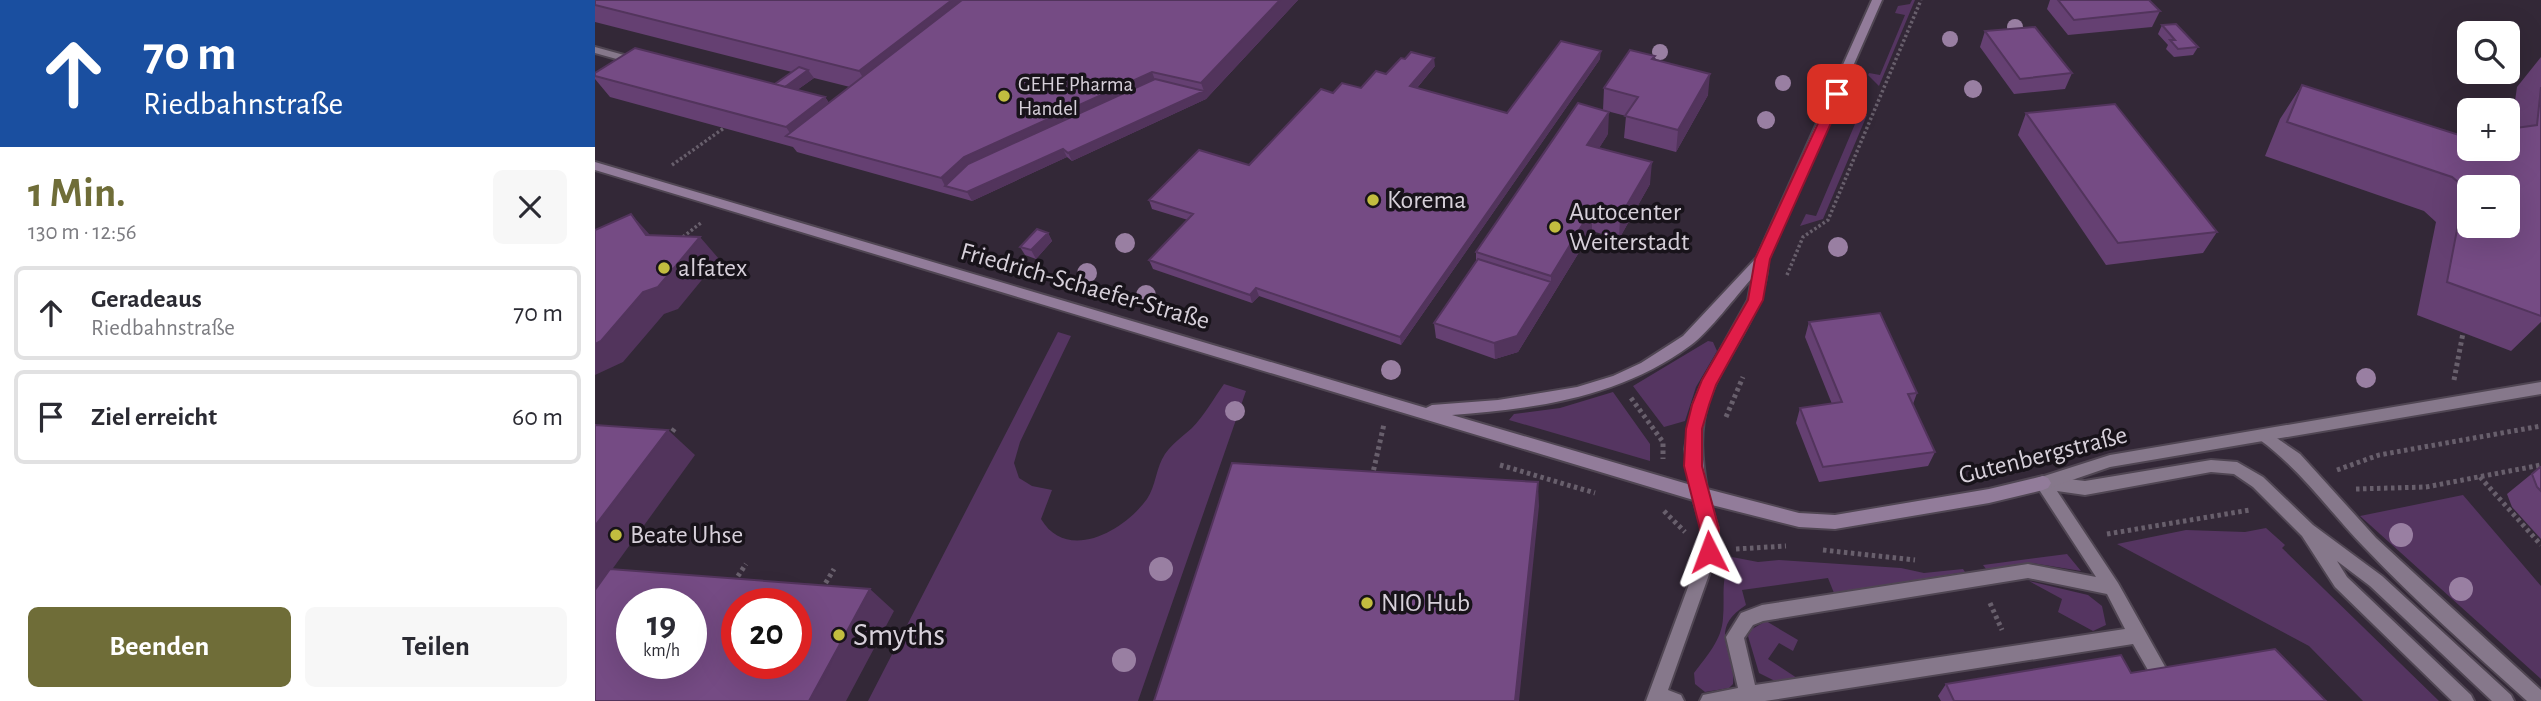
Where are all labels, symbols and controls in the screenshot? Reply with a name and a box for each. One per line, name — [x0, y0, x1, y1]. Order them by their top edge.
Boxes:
map controls — [2457, 21, 2520, 238]
button: search — [2457, 21, 2520, 84]
icon: ahead — [28, 28, 119, 119]
text: 70 m — [143, 30, 237, 79]
pin — [1807, 64, 1867, 124]
place label: GEHE Pharma Handel — [1018, 74, 1134, 119]
icon: arrive — [1818, 75, 1856, 113]
text: Riedbahnstraße — [143, 88, 343, 120]
marker: GEHE Pharma Handel — [996, 88, 1012, 104]
button: + — [2457, 98, 2520, 161]
button: close — [493, 170, 567, 244]
text: 1 Min. — [28, 172, 126, 214]
button: − — [2457, 175, 2520, 238]
place label: Korema — [1387, 187, 1466, 213]
marker: Korema — [1365, 192, 1381, 208]
place label: Autocenter Weiterstadt — [1569, 199, 1689, 255]
marker: Autocenter Weiterstadt — [1547, 219, 1563, 235]
text: 130 m · 12:56 — [28, 221, 137, 244]
street label: Friedrich-Schaefer-Straße — [957, 238, 1213, 334]
place label: alfatex — [678, 255, 747, 281]
marker: alfatex — [656, 260, 672, 276]
text: Geradeaus — [91, 286, 202, 312]
icon: ahead — [32, 294, 70, 332]
text: 70 m — [513, 300, 563, 326]
text: Riedbahnstraße — [91, 317, 235, 340]
icon: arrive — [32, 398, 70, 436]
text: Ziel erreicht — [91, 404, 217, 430]
text: 60 m — [512, 404, 563, 430]
street label: Gutenbergstraße — [1956, 422, 2130, 488]
position arrow — [1672, 515, 1746, 589]
place label: Beate Uhse — [630, 522, 743, 548]
marker: Beate Uhse — [608, 527, 624, 543]
speed limit sign: 20 — [721, 588, 812, 679]
place label: NIO Hub — [1381, 590, 1470, 616]
marker: NIO Hub — [1359, 595, 1375, 611]
button: Beenden — [28, 607, 291, 687]
button: Teilen — [305, 607, 567, 687]
text: 19 — [647, 607, 676, 642]
place label: Smyths — [853, 619, 945, 651]
marker: Smyths — [831, 627, 847, 643]
text: km/h — [643, 642, 680, 660]

